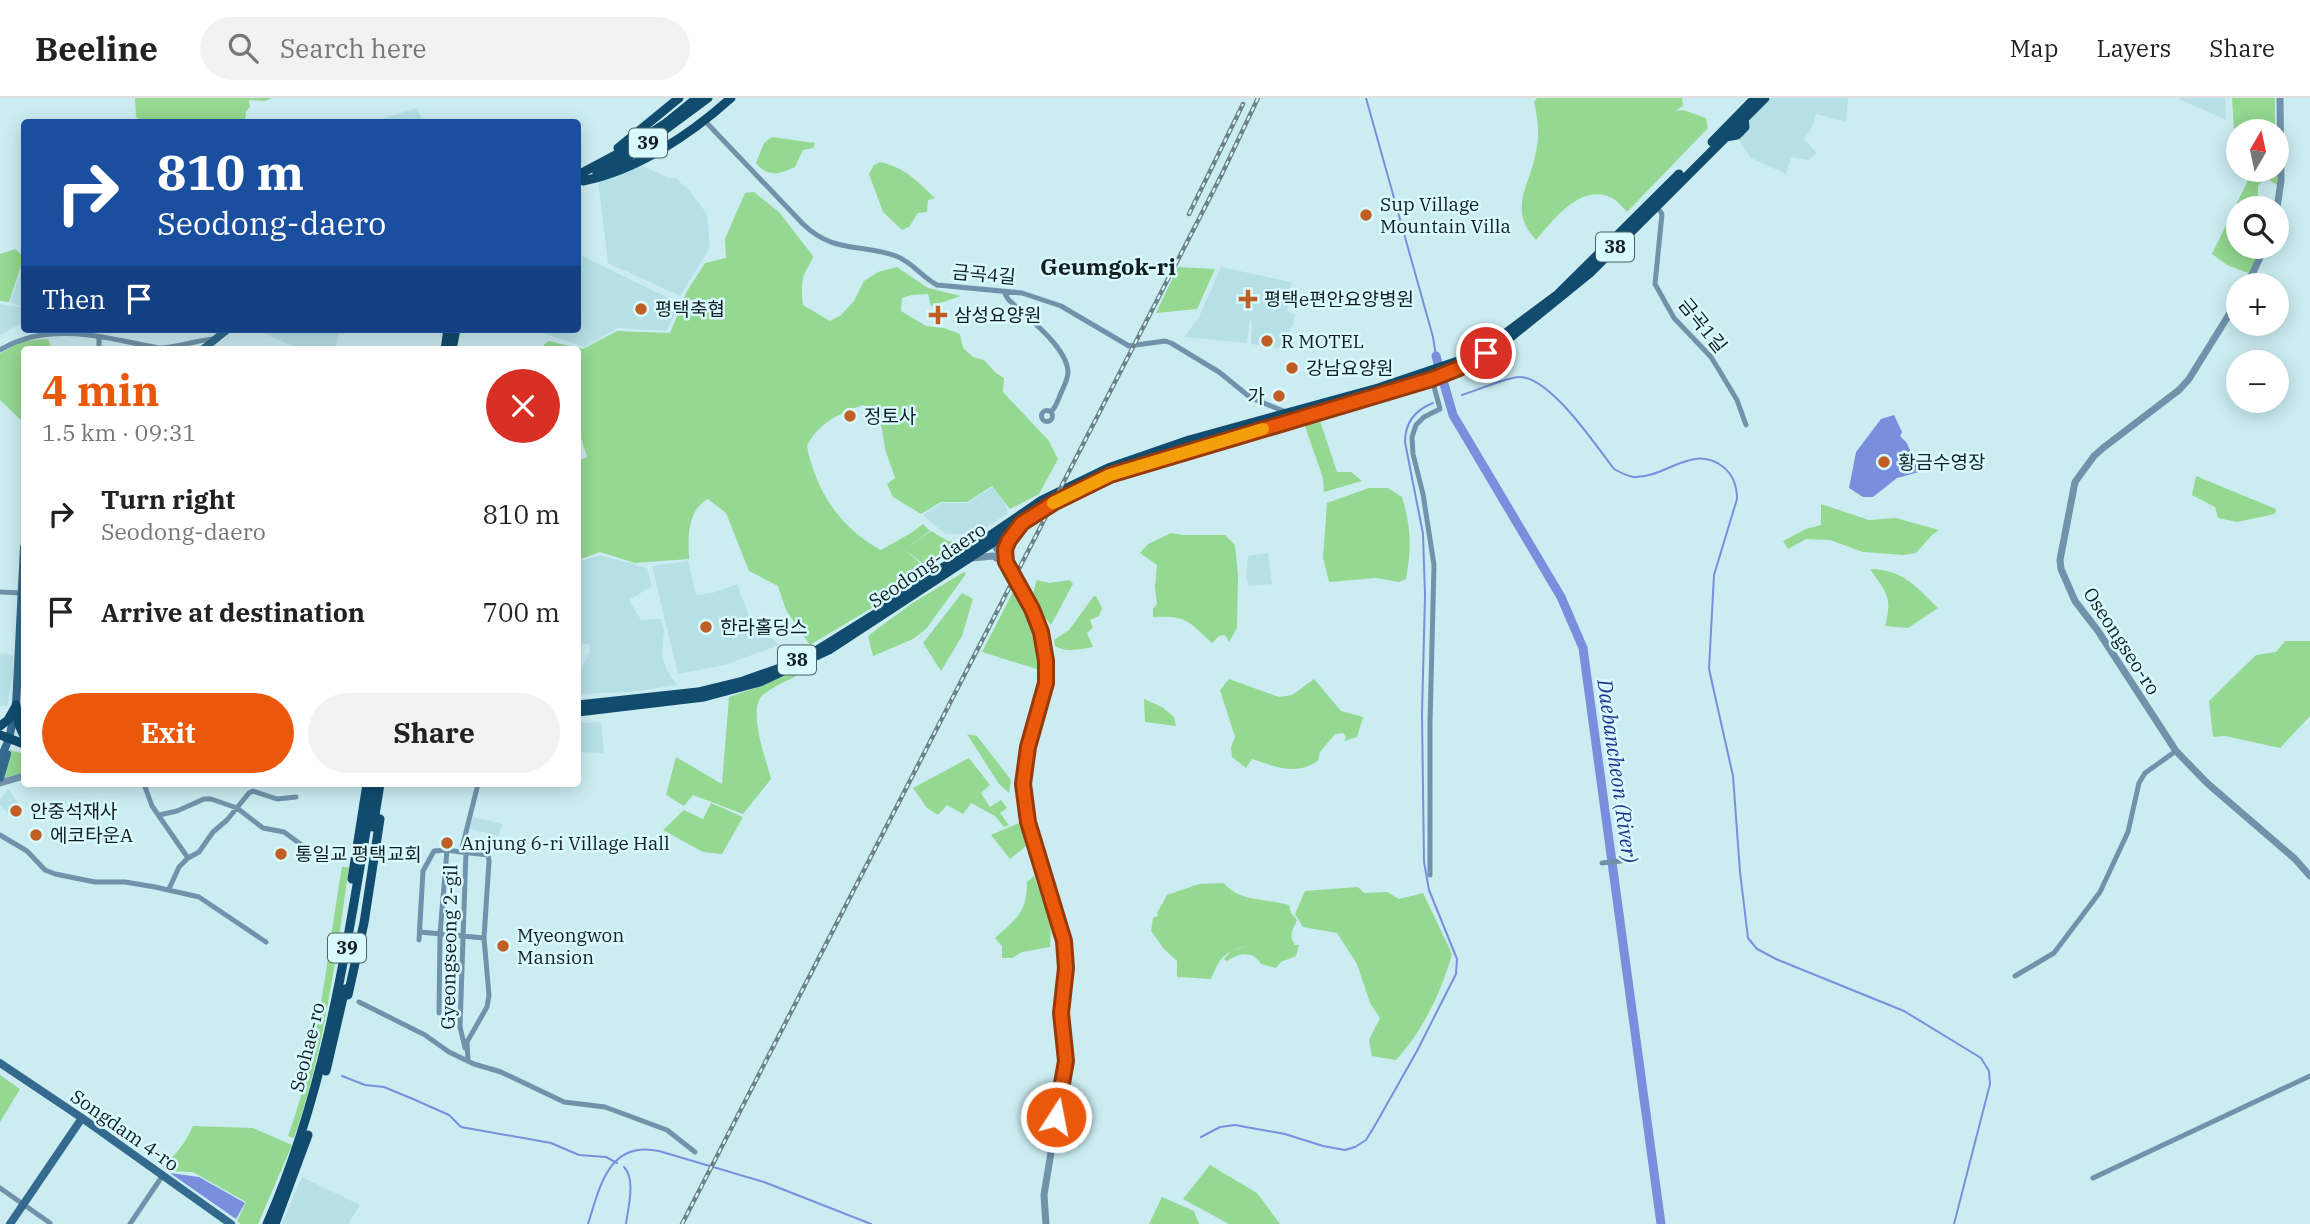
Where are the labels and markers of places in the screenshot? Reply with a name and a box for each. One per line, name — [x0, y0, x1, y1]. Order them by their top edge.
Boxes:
place label: Sup Village Mountain Villa — [1380, 192, 1511, 238]
marker: Sup Village Mountain Villa — [1358, 207, 1374, 223]
place label: 평택e편안요양병원 — [1264, 287, 1414, 311]
marker: 평택e편안요양병원 — [1238, 289, 1258, 309]
place label: 평택축협 — [655, 297, 725, 321]
marker: 평택축협 — [633, 301, 649, 317]
place label: 삼성요양원 — [954, 303, 1041, 327]
marker: 삼성요양원 — [928, 305, 948, 325]
pin — [1456, 323, 1516, 383]
place label: R MOTEL — [1281, 329, 1364, 353]
marker: R MOTEL — [1259, 333, 1275, 349]
place label: 강남요양원 — [1306, 356, 1393, 380]
marker: 강남요양원 — [1284, 360, 1300, 376]
place label: 가 — [1248, 384, 1265, 408]
marker: 가 — [1271, 388, 1287, 404]
place label: 정토사 — [864, 404, 916, 428]
marker: 정토사 — [842, 408, 858, 424]
place label: 황금수영장 — [1898, 450, 1985, 474]
marker: 황금수영장 — [1876, 454, 1892, 470]
place label: 한라홀딩스 — [720, 615, 807, 639]
marker: 한라홀딩스 — [698, 619, 714, 635]
place label: 안중석재사 — [30, 799, 117, 823]
marker: 안중석재사 — [8, 803, 24, 819]
place label: 에코타운A — [50, 823, 133, 847]
marker: 에코타운A — [28, 827, 44, 843]
place label: Anjung 6-ri Village Hall — [461, 831, 670, 855]
marker: Anjung 6-ri Village Hall — [439, 835, 455, 851]
place label: 통일교 평택교회 — [295, 842, 422, 866]
marker: 통일교 평택교회 — [273, 846, 289, 862]
place label: Myeongwon Mansion — [517, 923, 624, 969]
marker: Myeongwon Mansion — [495, 938, 511, 954]

